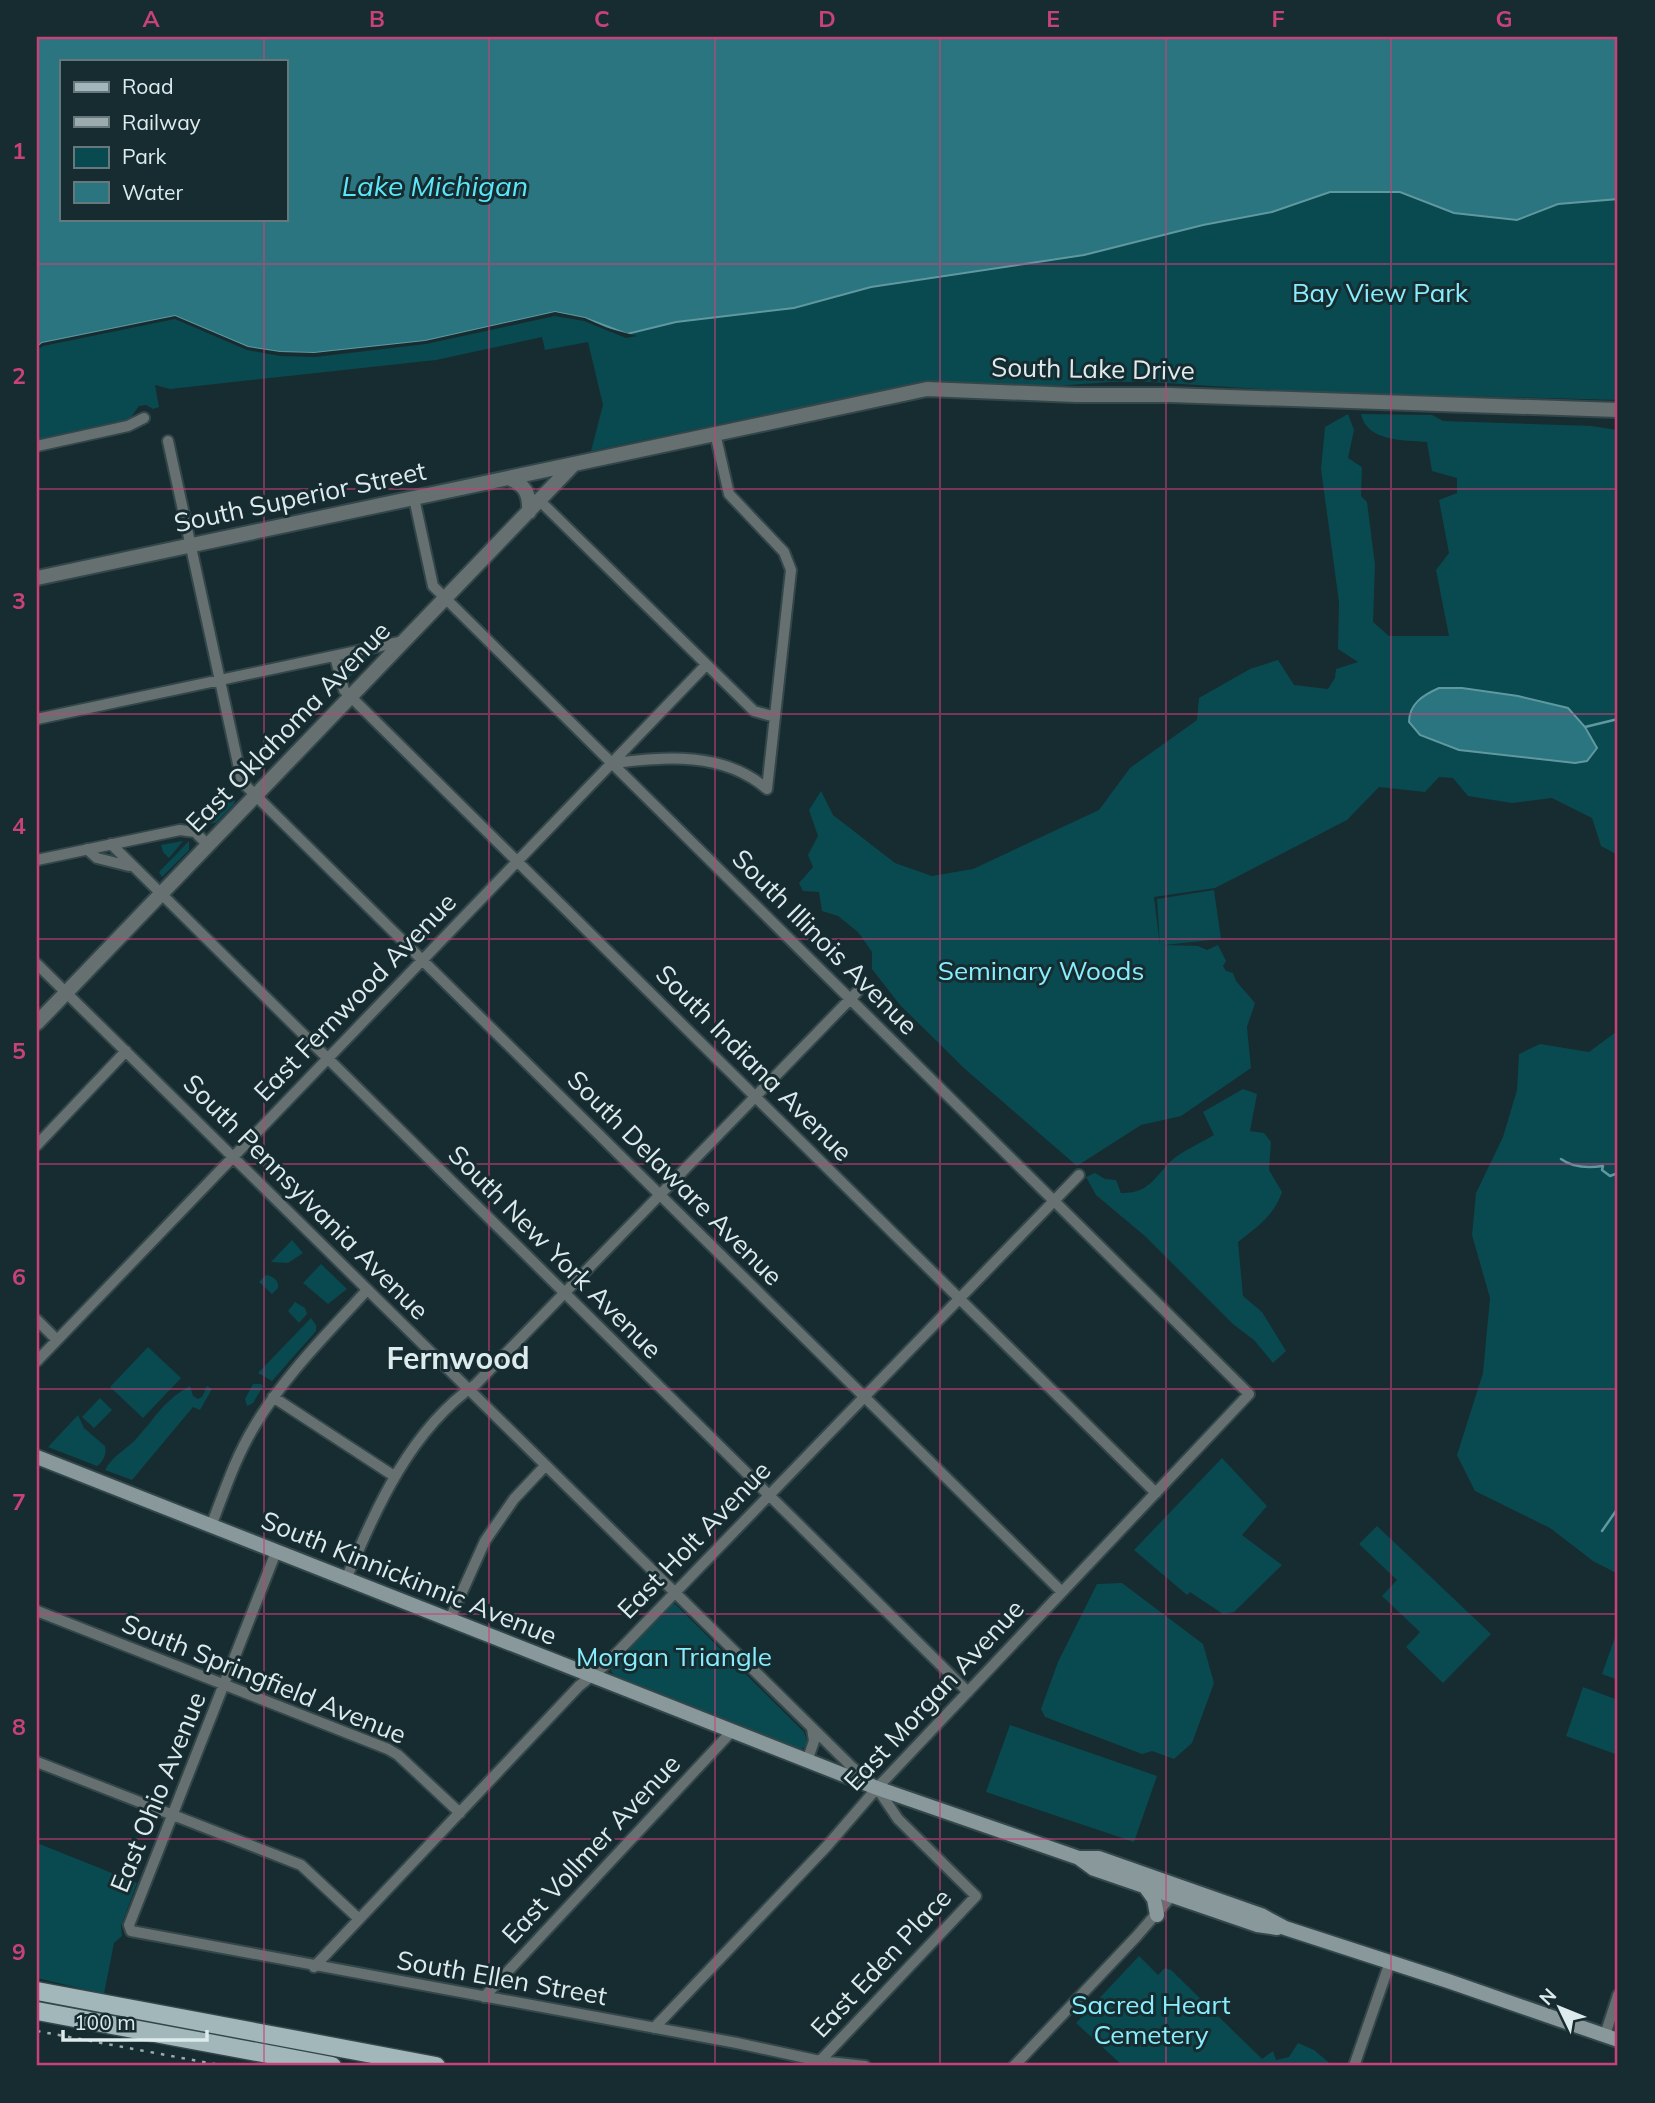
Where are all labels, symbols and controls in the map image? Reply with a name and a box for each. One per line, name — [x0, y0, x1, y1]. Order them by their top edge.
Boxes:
text: A — [142, 4, 160, 33]
text: B — [369, 4, 385, 33]
text: C — [594, 4, 610, 33]
text: D — [818, 4, 836, 33]
text: E — [1046, 4, 1060, 33]
text: F — [1271, 4, 1285, 33]
text: G — [1495, 4, 1513, 33]
legend — [60, 60, 287, 220]
text: Road — [122, 73, 173, 99]
text: Railway — [122, 109, 201, 135]
text: 1 — [12, 136, 26, 165]
text: Park — [122, 143, 166, 169]
water label: Lake Michigan — [342, 168, 528, 203]
text: Water — [122, 179, 183, 205]
park label: Bay View Park — [1292, 276, 1469, 309]
street label: South Lake Drive — [991, 350, 1195, 387]
text: 2 — [12, 361, 26, 390]
street label: South Superior Street — [171, 454, 429, 539]
text: 3 — [12, 586, 26, 615]
street label: East Oklahoma Avenue — [178, 614, 397, 839]
text: 4 — [12, 811, 26, 840]
street label: South Illinois Avenue — [726, 842, 925, 1041]
street label: East Fernwood Avenue — [246, 885, 463, 1108]
park label: Seminary Woods — [938, 954, 1144, 987]
street label: South Indiana Avenue — [649, 957, 860, 1168]
text: 5 — [12, 1036, 26, 1065]
street label: South Delaware Avenue — [561, 1063, 790, 1292]
street label: South Pennsylvania Avenue — [177, 1067, 436, 1326]
street label: South New York Avenue — [442, 1138, 669, 1365]
text: 6 — [12, 1262, 26, 1291]
district label: Fernwood — [386, 1339, 530, 1377]
street label: East Holt Avenue — [610, 1454, 777, 1625]
text: 7 — [12, 1487, 26, 1516]
street label: South Kinnickinnic Avenue — [257, 1503, 562, 1652]
street label: East Morgan Avenue — [836, 1592, 1031, 1797]
street label: South Springfield Avenue — [117, 1606, 411, 1751]
park label: Morgan Triangle — [576, 1640, 772, 1673]
street label: East Ohio Avenue — [102, 1687, 213, 1897]
text: 8 — [12, 1712, 26, 1741]
street label: East Vollmer Avenue — [494, 1747, 687, 1950]
street label: East Eden Place — [803, 1881, 958, 2044]
text: 9 — [12, 1937, 26, 1966]
street label: South Ellen Street — [394, 1943, 610, 2012]
north arrow — [1526, 1974, 1596, 2044]
text: N — [1534, 1983, 1561, 2010]
park label: Sacred Heart Cemetery — [1071, 1988, 1231, 2051]
scale bar — [63, 1998, 206, 2042]
text: 100 m — [74, 2009, 136, 2035]

